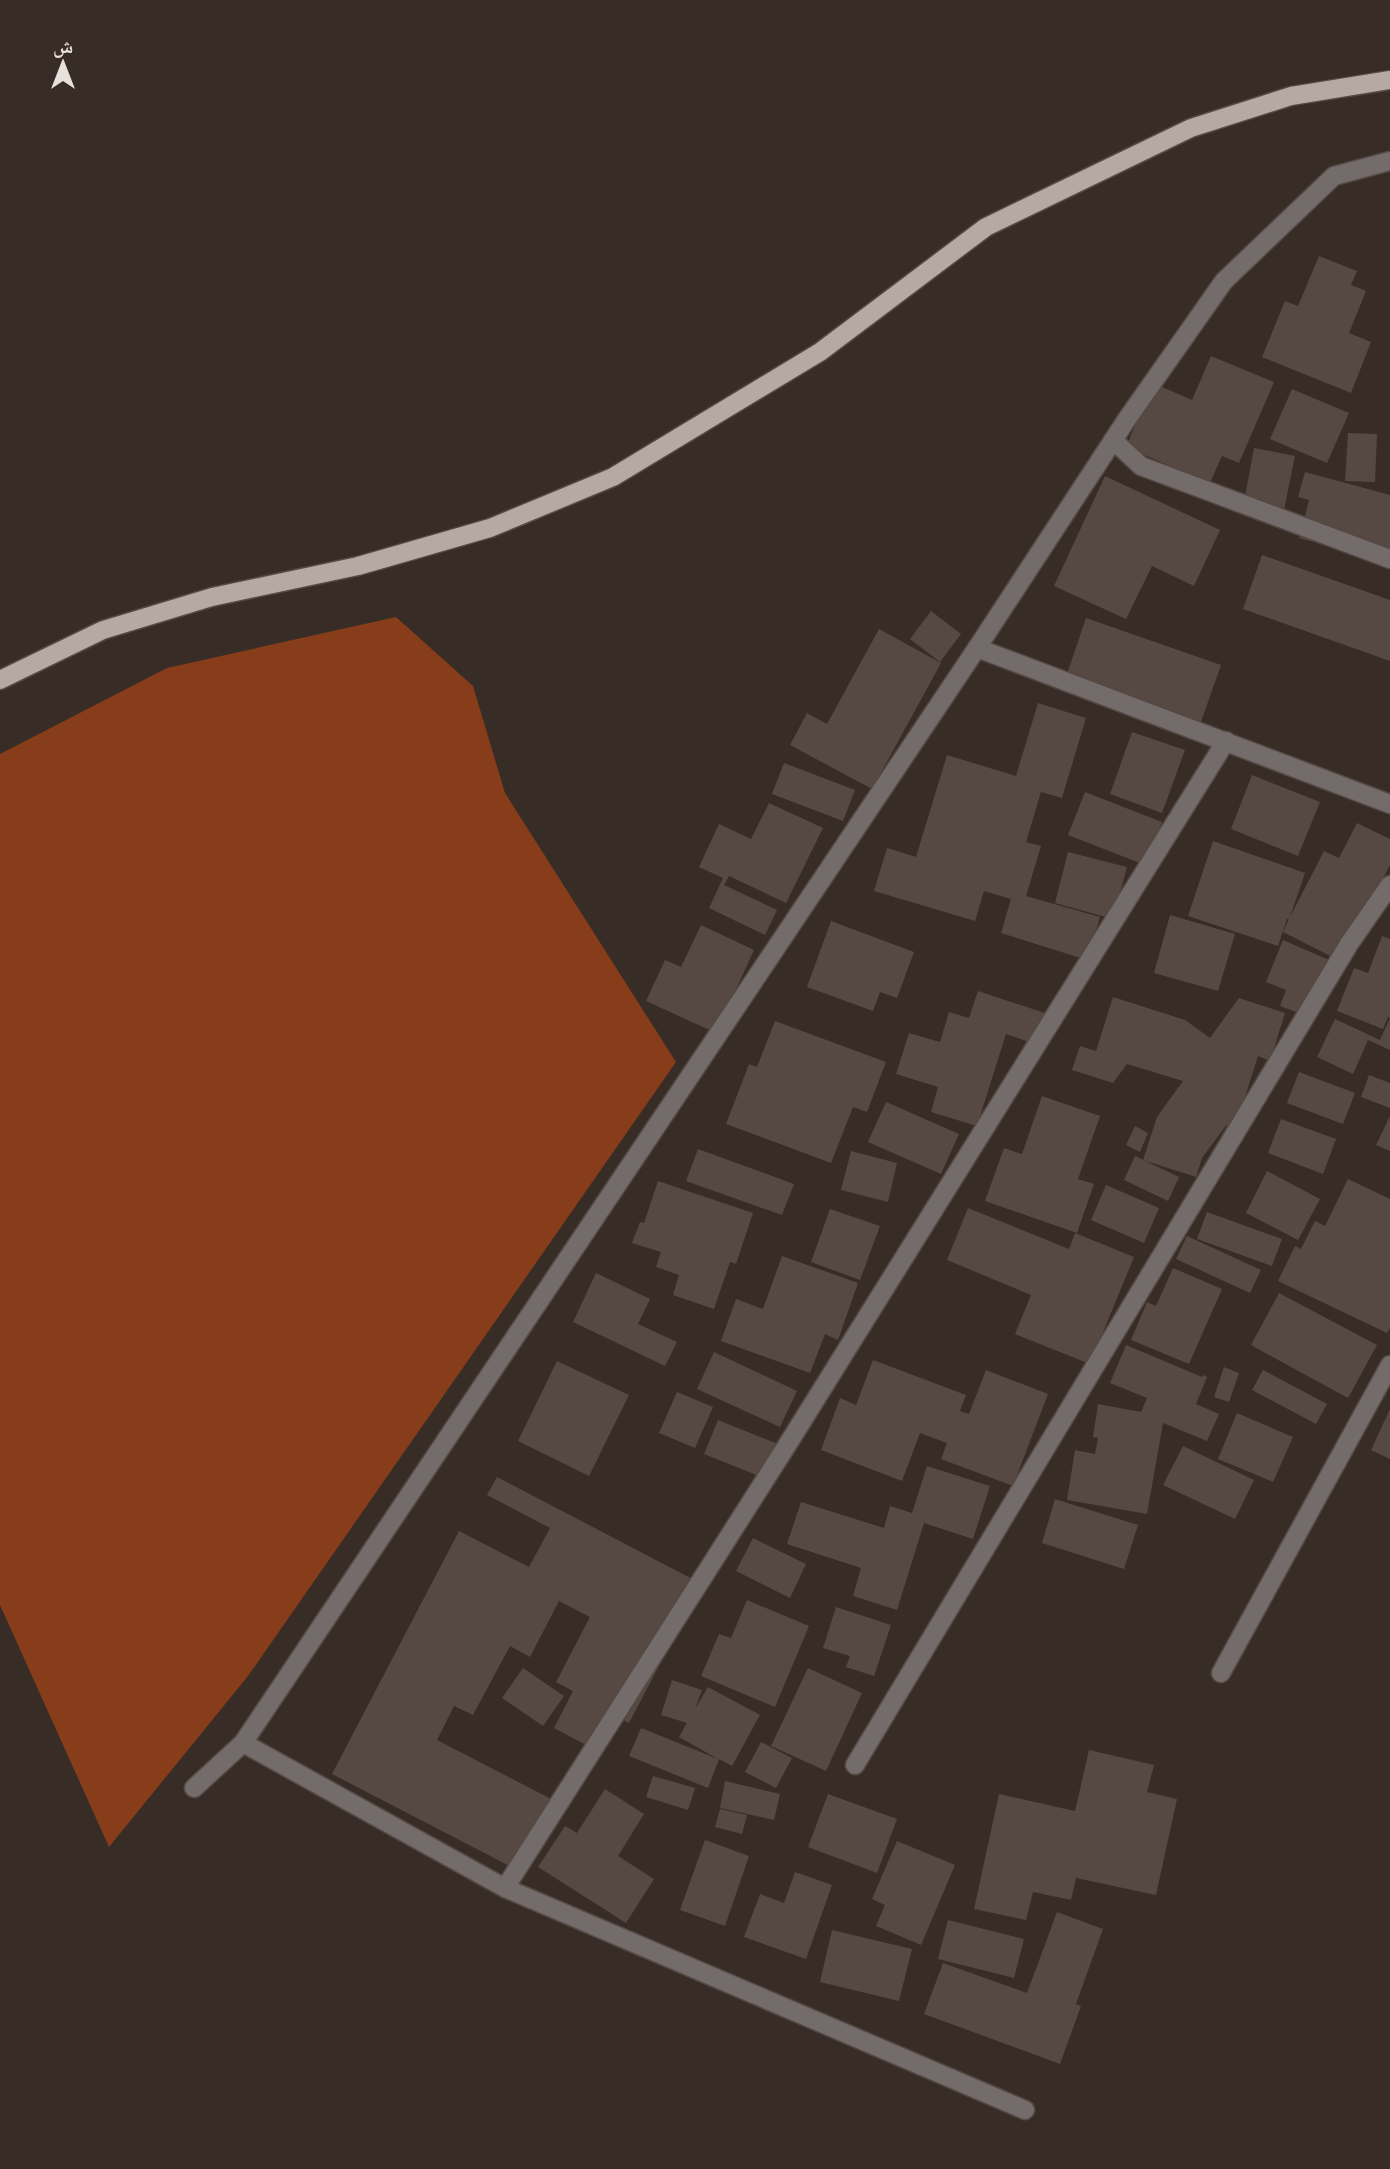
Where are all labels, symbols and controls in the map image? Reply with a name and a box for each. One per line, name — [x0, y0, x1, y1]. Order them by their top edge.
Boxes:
north arrow — [28, 28, 98, 98]
text: ش — [53, 34, 73, 61]

